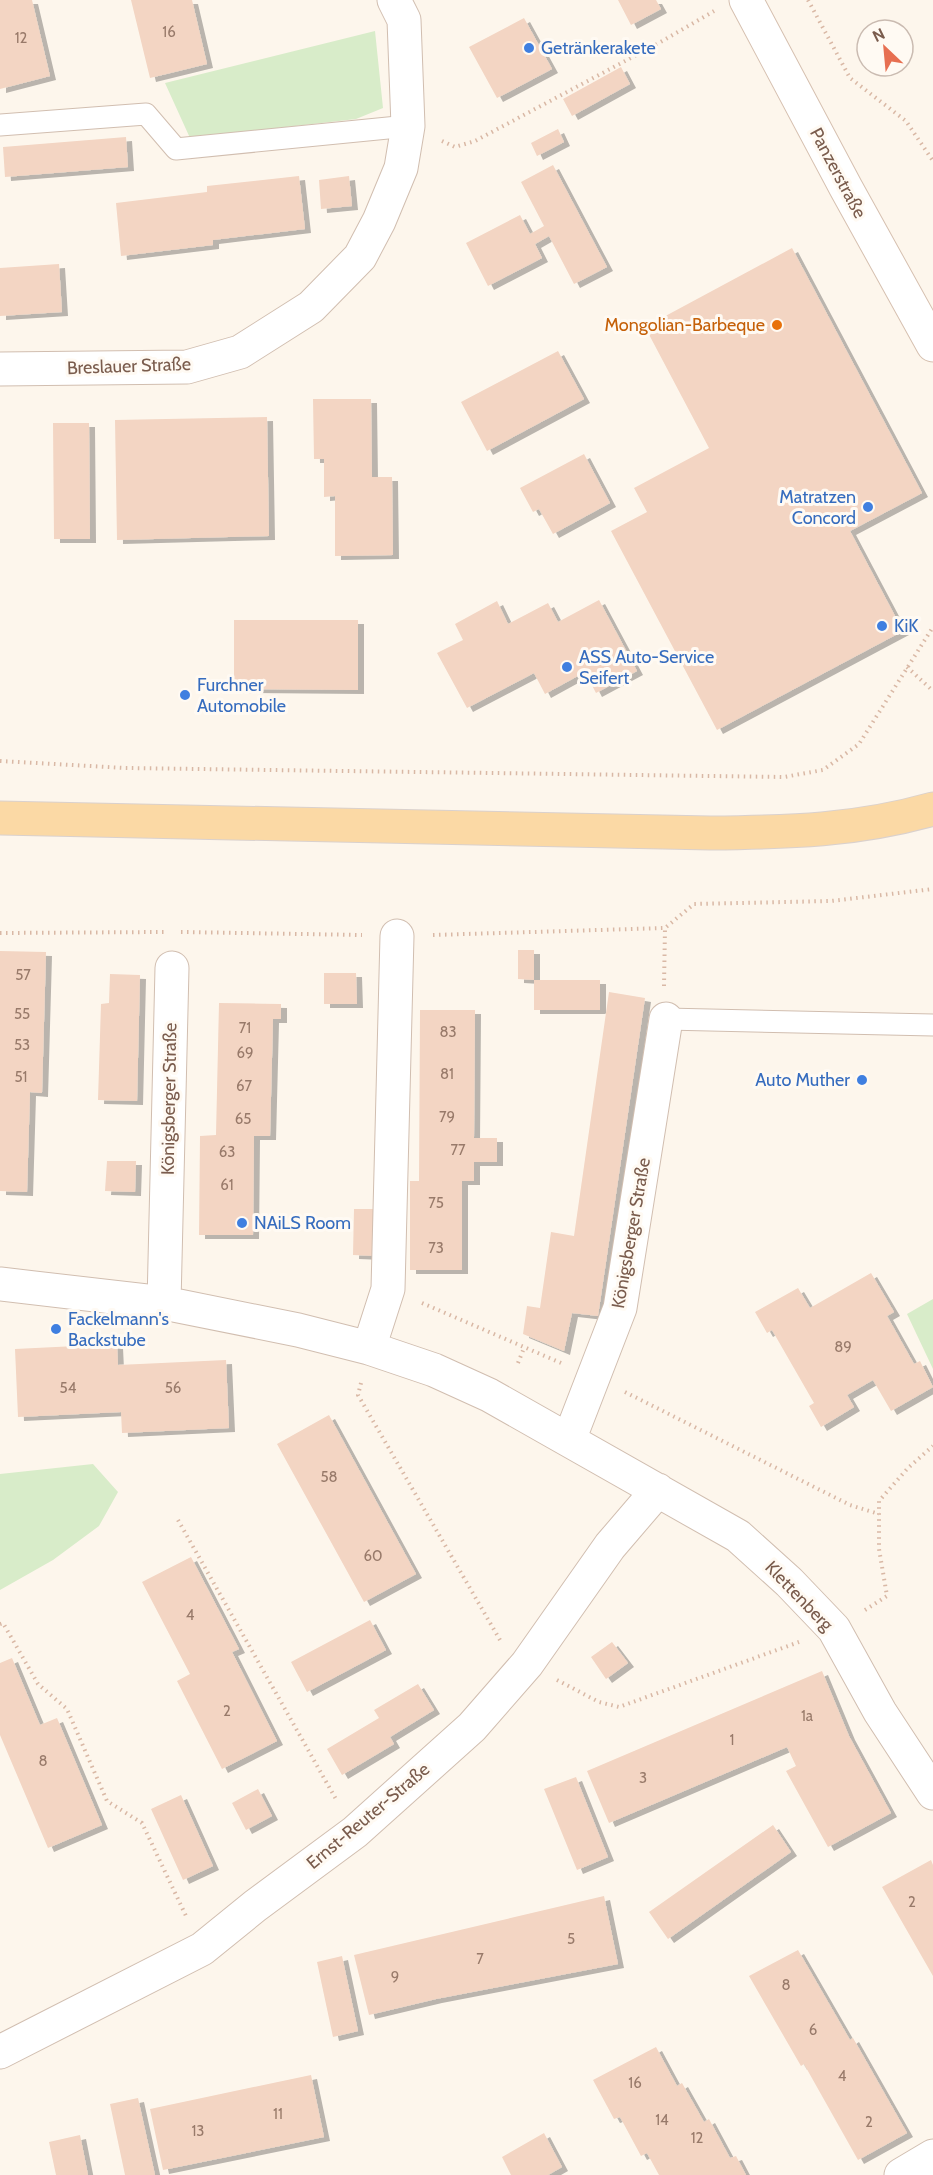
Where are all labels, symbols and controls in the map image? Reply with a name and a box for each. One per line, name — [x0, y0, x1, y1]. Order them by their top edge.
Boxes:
north arrow — [855, 18, 915, 78]
house number: 16 — [162, 23, 176, 41]
text: N — [869, 24, 888, 46]
house number: 12 — [15, 29, 28, 47]
place label: Getränkerakete — [541, 37, 656, 59]
marker: Getränkerakete — [522, 41, 536, 55]
street label: Panzerstraße — [805, 124, 871, 222]
place label: Mongolian-Barbeque — [604, 314, 765, 336]
marker: Mongolian-Barbeque — [770, 318, 784, 332]
street label: Breslauer Straße — [67, 353, 191, 379]
place label: Matratzen Concord — [779, 486, 856, 529]
marker: Matratzen Concord — [861, 500, 875, 514]
place label: KiK — [894, 615, 919, 637]
marker: KiK — [875, 619, 889, 633]
place label: ASS Auto-Service Seifert — [579, 646, 714, 689]
marker: ASS Auto-Service Seifert — [560, 660, 574, 674]
place label: Furchner Automobile — [197, 674, 286, 717]
marker: Furchner Automobile — [178, 688, 192, 702]
house number: 57 — [15, 966, 31, 984]
house number: 55 — [14, 1005, 30, 1023]
house number: 71 — [239, 1019, 251, 1037]
street label: Königsberger Straße — [157, 1023, 181, 1175]
house number: 83 — [439, 1023, 457, 1041]
house number: 53 — [14, 1036, 30, 1054]
house number: 69 — [236, 1044, 254, 1062]
house number: 81 — [440, 1065, 454, 1083]
house number: 51 — [14, 1068, 28, 1086]
place label: Auto Muther — [755, 1069, 850, 1091]
marker: Auto Muther — [855, 1073, 869, 1087]
house number: 67 — [236, 1077, 252, 1095]
house number: 79 — [439, 1108, 455, 1126]
house number: 65 — [235, 1110, 251, 1128]
house number: 77 — [450, 1141, 466, 1159]
house number: 63 — [219, 1143, 235, 1161]
street label: Königsberger Straße — [607, 1156, 655, 1310]
house number: 61 — [220, 1176, 234, 1194]
house number: 75 — [428, 1194, 444, 1212]
place label: NAiLS Room — [254, 1212, 351, 1234]
marker: NAiLS Room — [235, 1216, 249, 1230]
house number: 73 — [428, 1239, 444, 1257]
place label: Fackelmann's Backstube — [68, 1308, 169, 1351]
marker: Fackelmann's Backstube — [49, 1322, 63, 1336]
house number: 89 — [834, 1338, 852, 1356]
house number: 54 — [60, 1379, 77, 1397]
house number: 56 — [165, 1379, 181, 1397]
house number: 58 — [320, 1468, 338, 1486]
house number: 60 — [364, 1547, 383, 1565]
street label: Klettenberg — [760, 1556, 838, 1636]
house number: 4 — [186, 1606, 195, 1624]
house number: 2 — [223, 1702, 231, 1720]
house number: 1a — [801, 1707, 814, 1725]
house number: 1 — [730, 1731, 734, 1749]
house number: 8 — [38, 1752, 48, 1770]
street label: Ernst-Reuter-Straße — [302, 1758, 434, 1874]
house number: 3 — [639, 1769, 647, 1787]
house number: 2 — [908, 1893, 916, 1911]
house number: 5 — [567, 1930, 575, 1948]
house number: 7 — [476, 1950, 484, 1968]
house number: 9 — [391, 1968, 399, 1986]
house number: 8 — [781, 1976, 791, 1994]
house number: 6 — [809, 2021, 817, 2039]
house number: 4 — [838, 2067, 847, 2085]
house number: 16 — [628, 2074, 642, 2092]
house number: 11 — [273, 2105, 283, 2123]
house number: 14 — [655, 2111, 669, 2129]
house number: 2 — [865, 2113, 873, 2131]
house number: 13 — [191, 2122, 205, 2140]
house number: 12 — [691, 2129, 704, 2147]

